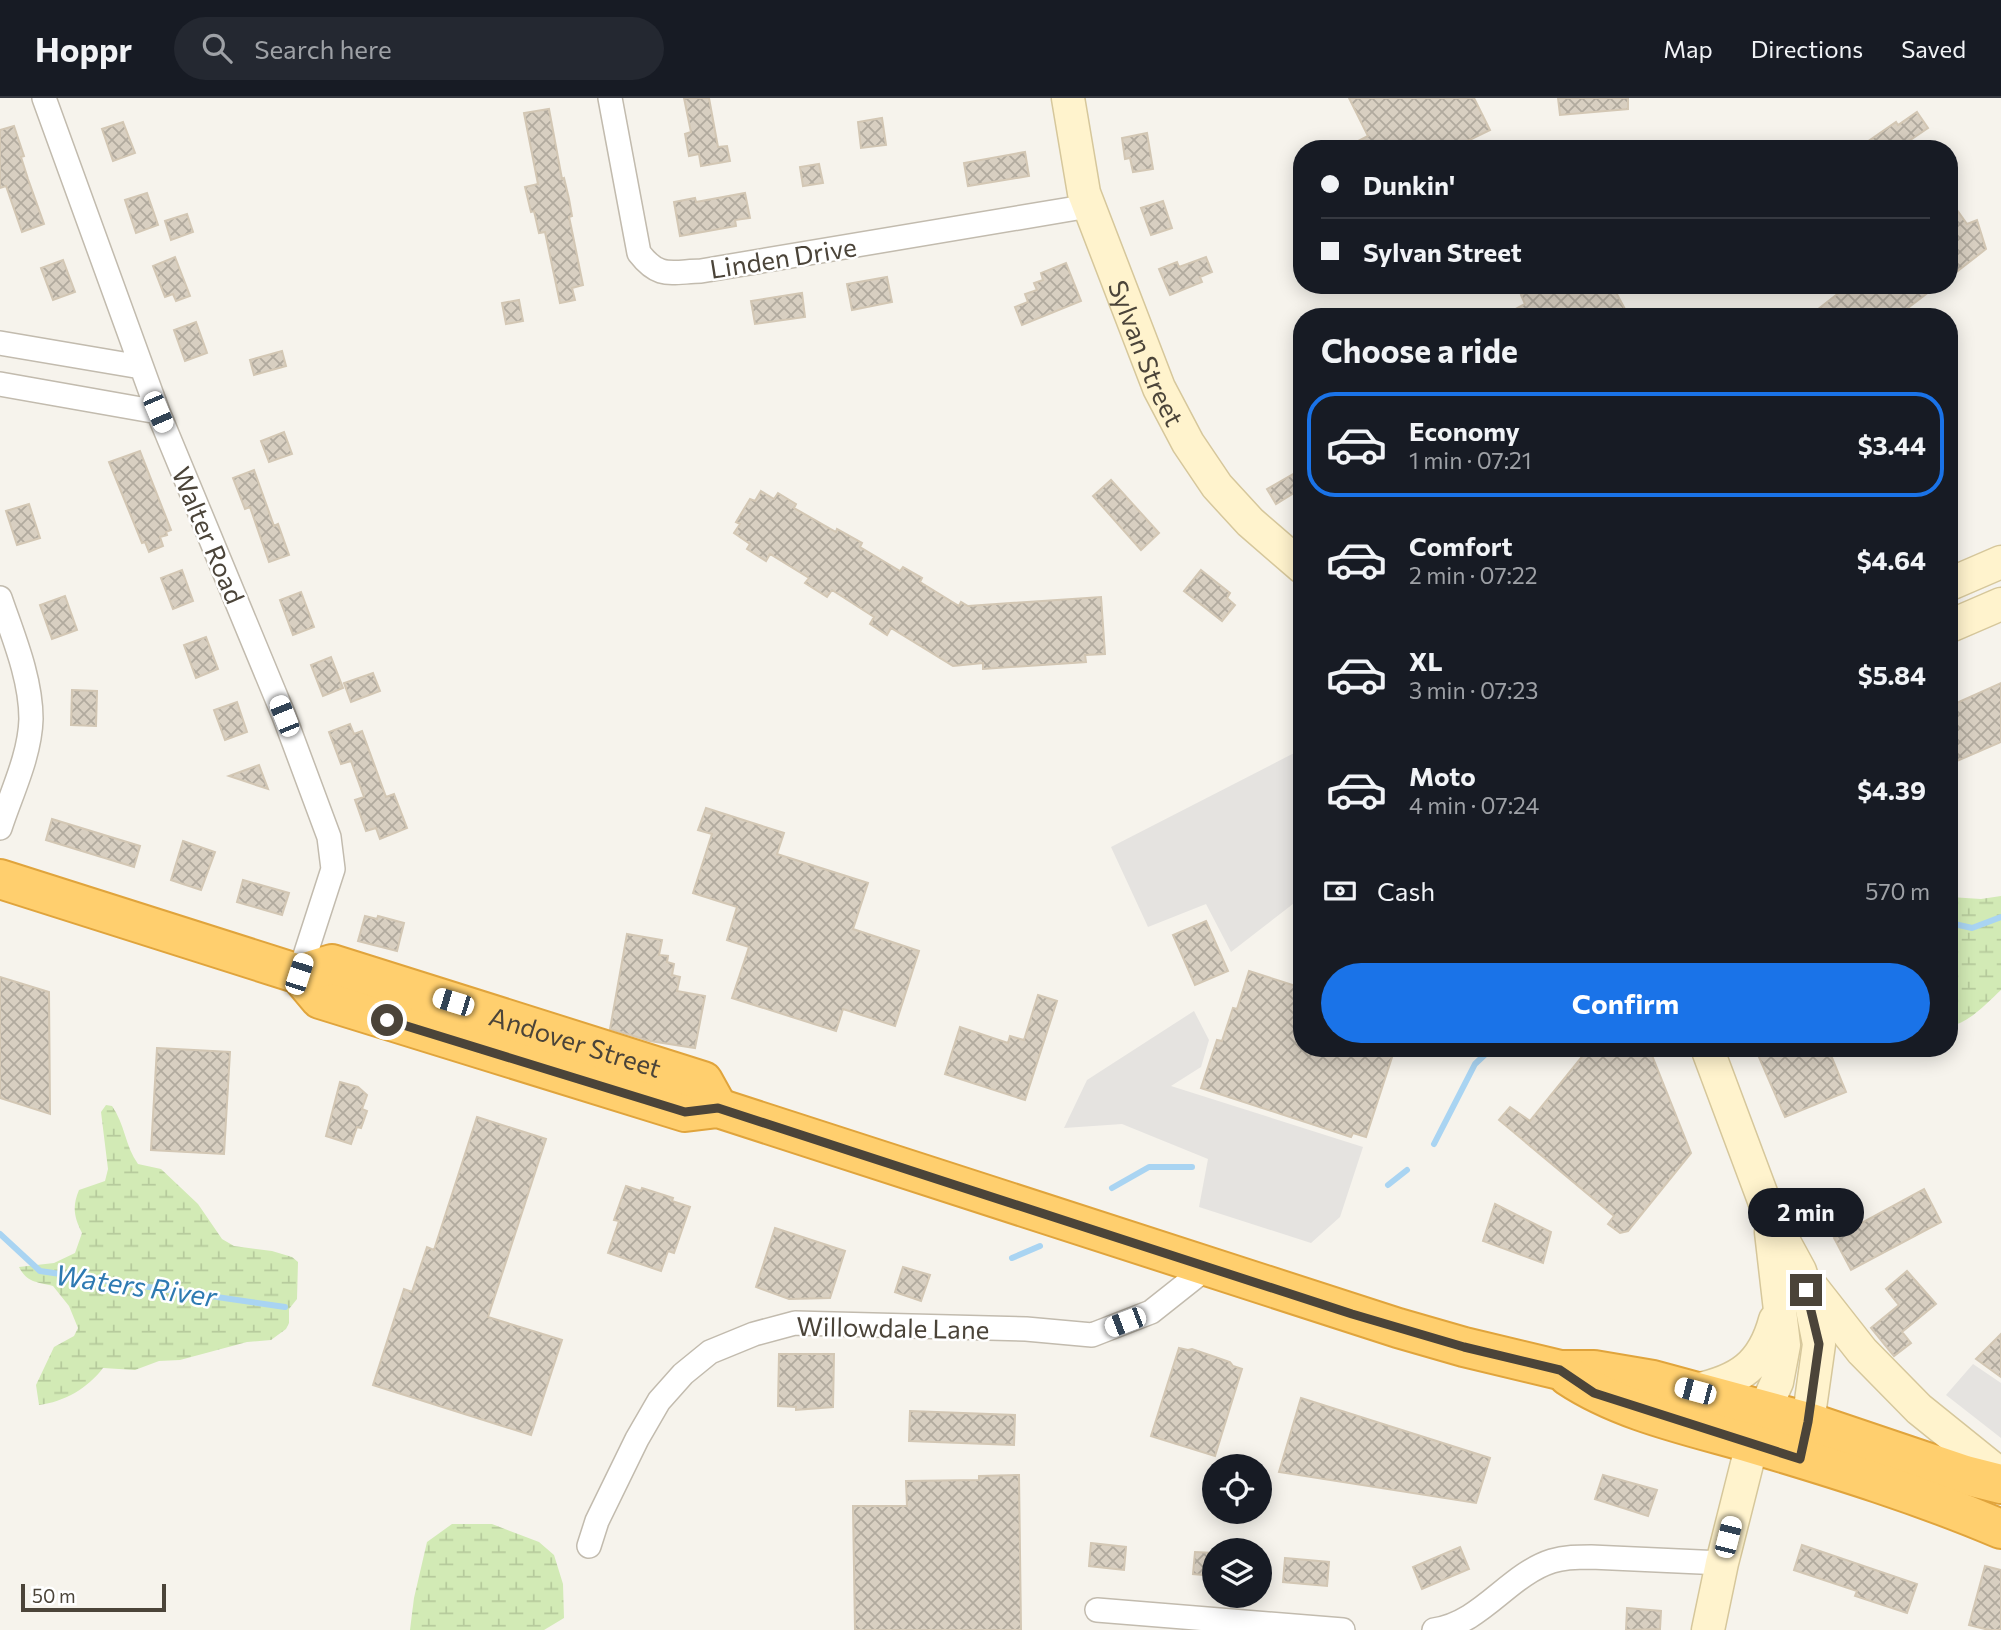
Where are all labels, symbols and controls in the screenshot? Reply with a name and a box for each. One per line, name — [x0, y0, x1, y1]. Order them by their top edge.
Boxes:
search box — [174, 17, 664, 80]
text: Hoppr — [35, 28, 132, 69]
icon: search — [198, 29, 236, 67]
text: Search here — [254, 33, 392, 64]
text: Map — [1663, 34, 1713, 63]
text: Directions — [1751, 34, 1863, 63]
text: Saved — [1901, 34, 1966, 63]
text: Dunkin' — [1363, 169, 1455, 200]
street label: Linden Drive — [708, 230, 858, 284]
text: Sylvan Street — [1363, 236, 1522, 267]
street label: Sylvan Street — [1103, 275, 1191, 431]
text: Choose a ride — [1321, 330, 1518, 370]
car — [141, 389, 176, 435]
icon: car — [1325, 413, 1388, 476]
text: Economy — [1409, 415, 1520, 446]
text: $3.44 — [1858, 429, 1926, 460]
text: 1 min · 07:21 — [1409, 446, 1532, 474]
street label: Walter Road — [166, 462, 252, 608]
icon: car — [1325, 528, 1388, 591]
text: Comfort — [1409, 530, 1512, 561]
text: $4.64 — [1857, 544, 1926, 575]
text: 2 min · 07:22 — [1409, 561, 1538, 589]
icon: car — [1325, 643, 1388, 706]
text: XL — [1409, 645, 1443, 676]
text: $5.84 — [1858, 659, 1926, 690]
text: 3 min · 07:23 — [1409, 676, 1538, 704]
car — [267, 693, 302, 739]
icon: car — [1325, 758, 1388, 821]
text: Moto — [1409, 760, 1476, 791]
text: $4.39 — [1857, 774, 1926, 805]
text: 4 min · 07:24 — [1409, 791, 1539, 819]
icon: cash — [1321, 872, 1359, 910]
text: Cash — [1377, 875, 1435, 906]
text: 570 m — [1865, 877, 1930, 905]
car — [283, 951, 316, 997]
button: Confirm — [1321, 963, 1930, 1043]
car — [430, 986, 477, 1018]
street label: Andover Street — [486, 999, 665, 1082]
route start — [371, 1004, 403, 1036]
callout: 2 min — [1748, 1188, 1864, 1238]
text: 2 min — [1777, 1198, 1835, 1226]
water label: Waters River — [53, 1257, 220, 1313]
route end — [1790, 1274, 1822, 1306]
car — [1102, 1305, 1149, 1339]
street label: Willowdale Lane — [796, 1310, 990, 1344]
car — [1672, 1375, 1719, 1407]
map controls — [1202, 1454, 1272, 1608]
button: locate — [1202, 1454, 1272, 1524]
car — [1713, 1514, 1744, 1560]
button: layers — [1202, 1538, 1272, 1608]
scale bar — [21, 1581, 166, 1613]
text: 50 m — [32, 1584, 76, 1607]

